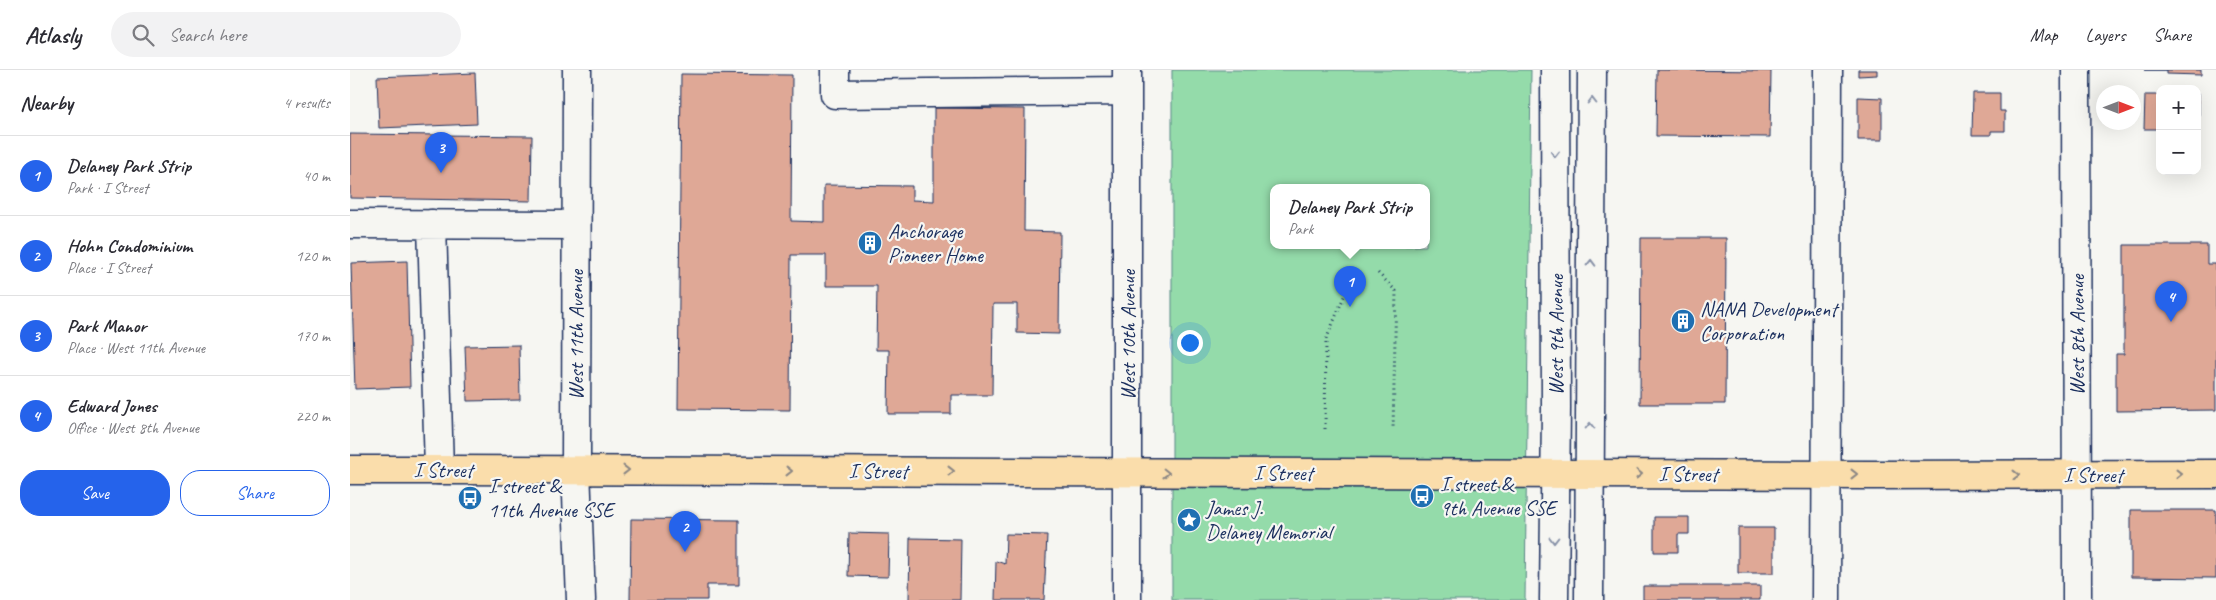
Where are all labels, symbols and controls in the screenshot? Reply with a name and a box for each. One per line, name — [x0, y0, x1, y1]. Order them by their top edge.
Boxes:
search box — [111, 12, 461, 57]
text: Atlasly — [25, 20, 81, 50]
icon: search — [129, 21, 157, 49]
text: Search here — [169, 23, 246, 47]
text: Map — [2030, 24, 2058, 46]
text: Layers — [2086, 24, 2125, 46]
text: Share — [2153, 24, 2191, 46]
north arrow — [2096, 85, 2141, 130]
map controls — [2156, 85, 2201, 175]
button: + — [2156, 85, 2201, 130]
text: Nearby — [20, 90, 73, 116]
text: 4 results — [283, 93, 330, 113]
one-way arrow — [1587, 96, 1597, 104]
button: − — [2156, 130, 2201, 175]
pin: 3 — [425, 132, 457, 173]
one-way arrow — [1550, 150, 1560, 158]
text: Delaney Park Strip — [67, 154, 191, 178]
text: 1 — [32, 166, 40, 186]
text: 40 m — [303, 166, 330, 186]
text: Park · I Street — [67, 178, 148, 198]
popup — [1270, 184, 1430, 249]
text: Delaney Park Strip — [1288, 195, 1412, 219]
place label: Anchorage Pioneer Home — [888, 218, 984, 268]
text: Park — [1288, 219, 1313, 239]
building icon: Anchorage Pioneer Home — [857, 230, 883, 256]
text: Hohn Condominium — [67, 234, 192, 258]
text: 2 — [32, 246, 40, 266]
text: 120 m — [296, 246, 330, 266]
text: Place · I Street — [67, 258, 151, 278]
one-way arrow — [1586, 259, 1596, 266]
pin: 1 — [1334, 266, 1366, 307]
street label: West 11th Avenue — [563, 269, 589, 400]
street label: West 10th Avenue — [1115, 269, 1141, 400]
street label: West 9th Avenue — [1543, 273, 1569, 395]
street label: West 8th Avenue — [2064, 273, 2090, 395]
pin: 4 — [2155, 281, 2187, 322]
place label: NANA Development Corporation — [1700, 296, 1840, 346]
building icon: NANA Development Corporation — [1670, 308, 1696, 334]
text: Park Manor — [67, 314, 146, 338]
text: 3 — [32, 326, 40, 346]
text: 170 m — [296, 326, 330, 346]
your location — [1177, 330, 1203, 356]
text: Place · West 11th Avenue — [67, 338, 205, 358]
text: Edward Jones — [67, 394, 157, 418]
text: 4 — [32, 406, 40, 426]
text: 220 m — [296, 406, 330, 426]
text: Office · West 8th Avenue — [67, 418, 199, 438]
one-way arrow — [1585, 421, 1595, 429]
street label: I Street — [413, 457, 476, 483]
street label: I Street — [848, 458, 911, 484]
street label: I Street — [1253, 460, 1316, 486]
street label: I Street — [1658, 461, 1721, 487]
street label: I Street — [2063, 462, 2126, 488]
one-way arrow — [622, 465, 630, 475]
one-way arrow — [785, 466, 793, 476]
one-way arrow — [948, 466, 955, 476]
one-way arrow — [1162, 468, 1170, 478]
one-way arrow — [1635, 469, 1643, 479]
one-way arrow — [1850, 469, 1858, 479]
one-way arrow — [2175, 469, 2183, 479]
button: Save — [20, 470, 170, 516]
button: Share — [180, 470, 330, 516]
one-way arrow — [2012, 470, 2020, 480]
place label: I street & 9th Avenue SSE — [1440, 471, 1559, 521]
place label: I street & 11th Avenue SSE — [488, 473, 616, 523]
bus stop icon: I street & 9th Avenue SSE — [1409, 483, 1435, 509]
bus stop icon: I street & 11th Avenue SSE — [457, 485, 483, 511]
place label: James J. Delaney Memorial — [1205, 495, 1335, 545]
place icon: James J. Delaney Memorial — [1176, 507, 1202, 533]
pin: 2 — [669, 511, 701, 552]
one-way arrow — [1549, 537, 1559, 545]

